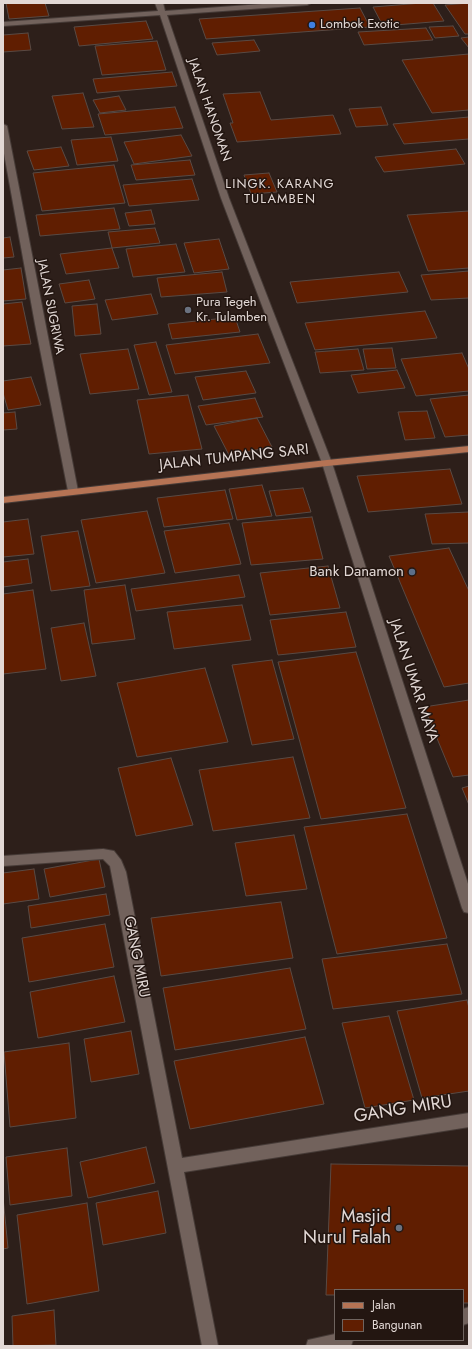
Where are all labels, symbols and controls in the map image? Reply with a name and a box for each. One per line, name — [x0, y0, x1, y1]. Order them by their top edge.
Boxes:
place label: Lombok Exotic — [320, 17, 399, 33]
marker: Lombok Exotic — [307, 20, 317, 30]
street label: JALAN HANOMAN — [184, 56, 234, 164]
district label: LINGK. KARANG TULAMBEN — [225, 177, 335, 208]
street label: JALAN SUGRIWA — [33, 258, 67, 356]
place label: Pura Tegeh Kr. Tulamben — [196, 295, 267, 326]
marker: Pura Tegeh Kr. Tulamben — [183, 305, 193, 315]
street label: JALAN TUMPANG SARI — [158, 441, 310, 475]
place label: Bank Danamon — [309, 563, 404, 581]
marker: Bank Danamon — [407, 567, 417, 577]
street label: JALAN UMAR MAYA — [385, 617, 441, 745]
street label: GANG MIRU — [119, 915, 153, 999]
street label: GANG MIRU — [352, 1092, 454, 1128]
place label: Masjid Nurul Falah — [303, 1207, 391, 1250]
marker: Masjid Nurul Falah — [394, 1223, 404, 1233]
legend — [334, 1289, 464, 1341]
text: Jalan — [372, 1296, 395, 1314]
text: Bangunan — [372, 1316, 422, 1334]

